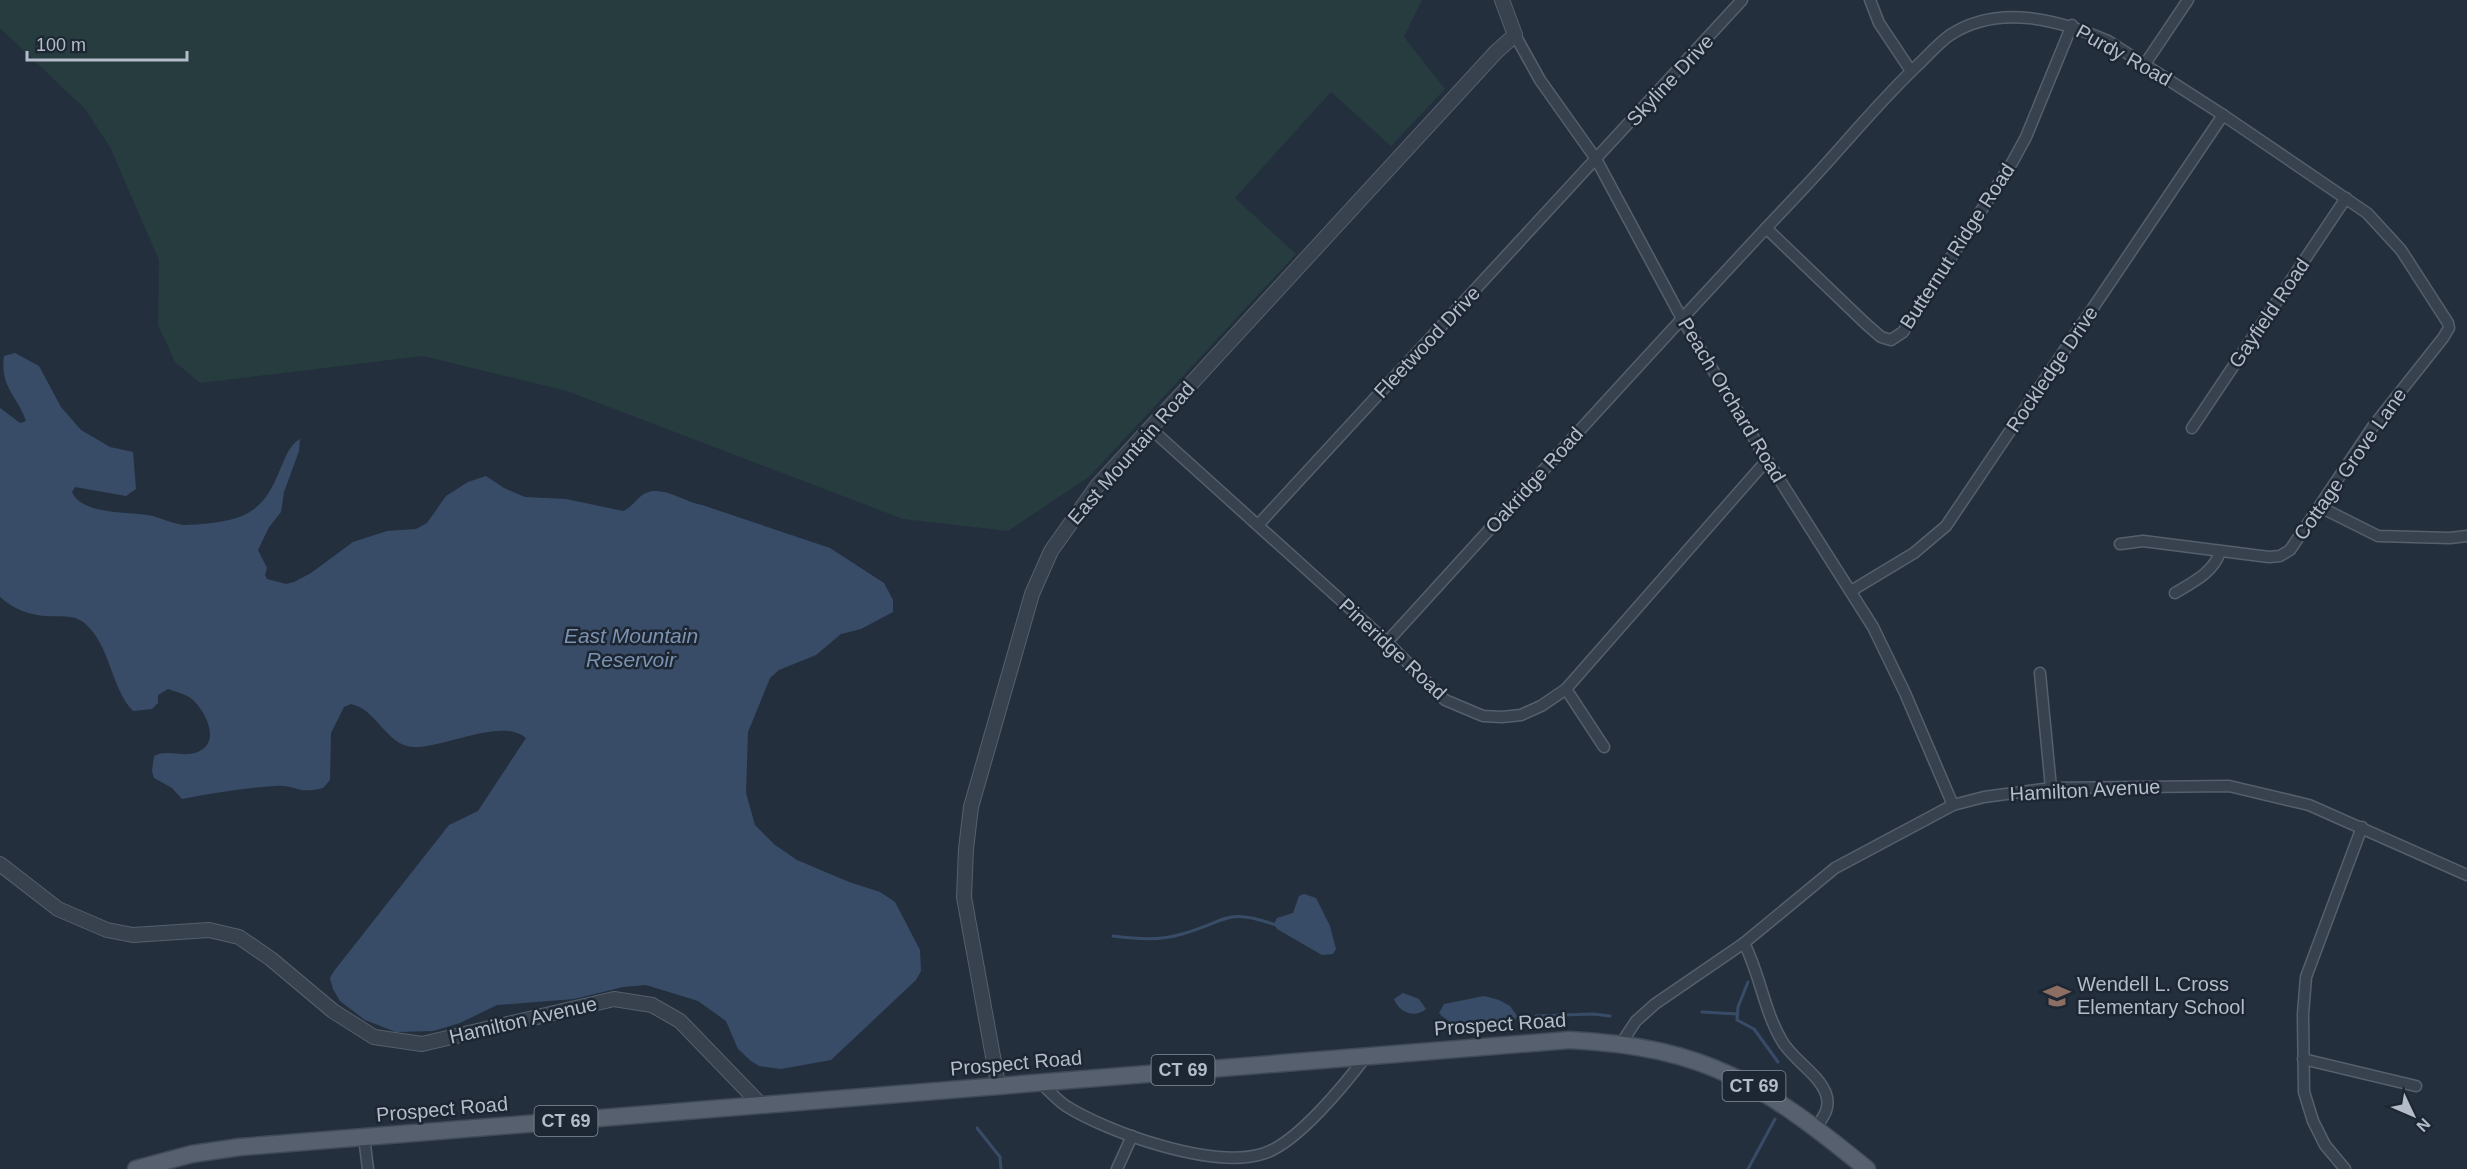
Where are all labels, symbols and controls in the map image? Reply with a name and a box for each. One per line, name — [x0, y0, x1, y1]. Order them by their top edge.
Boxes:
street label: Purdy Road — [2072, 20, 2176, 90]
scale bar — [27, 24, 188, 62]
street label: Skyline Drive — [1622, 30, 1718, 130]
text: 100 m — [36, 35, 86, 55]
street label: Butternut Ridge Road — [1895, 159, 2019, 333]
street label: Gayfield Road — [2224, 254, 2314, 372]
street label: Fleetwood Drive — [1370, 282, 1484, 402]
street label: Rockledge Drive — [2002, 302, 2102, 436]
street label: Peach Orchard Road — [1674, 314, 1790, 486]
street label: East Mountain Road — [1063, 377, 1199, 529]
street label: Cottage Grove Lane — [2289, 384, 2411, 544]
street label: Oakridge Road — [1481, 423, 1587, 537]
street label: Pineridge Road — [1335, 594, 1451, 704]
water label: East Mountain Reservoir — [564, 624, 698, 671]
street label: Hamilton Avenue — [2009, 775, 2161, 805]
place label: Wendell L. Cross Elementary School — [2077, 973, 2245, 1018]
school or university icon: Wendell L. Cross Elementary School — [2042, 981, 2072, 1011]
street label: Hamilton Avenue — [447, 992, 599, 1048]
street label: Prospect Road — [1433, 1008, 1567, 1040]
street label: Prospect Road — [949, 1046, 1083, 1080]
road number: CT 69 — [1152, 1055, 1214, 1085]
road number: CT 69 — [1722, 1071, 1786, 1101]
north arrow — [2383, 1085, 2443, 1145]
street label: Prospect Road — [375, 1092, 509, 1126]
road number: CT 69 — [534, 1106, 598, 1136]
text: N — [2413, 1115, 2434, 1135]

